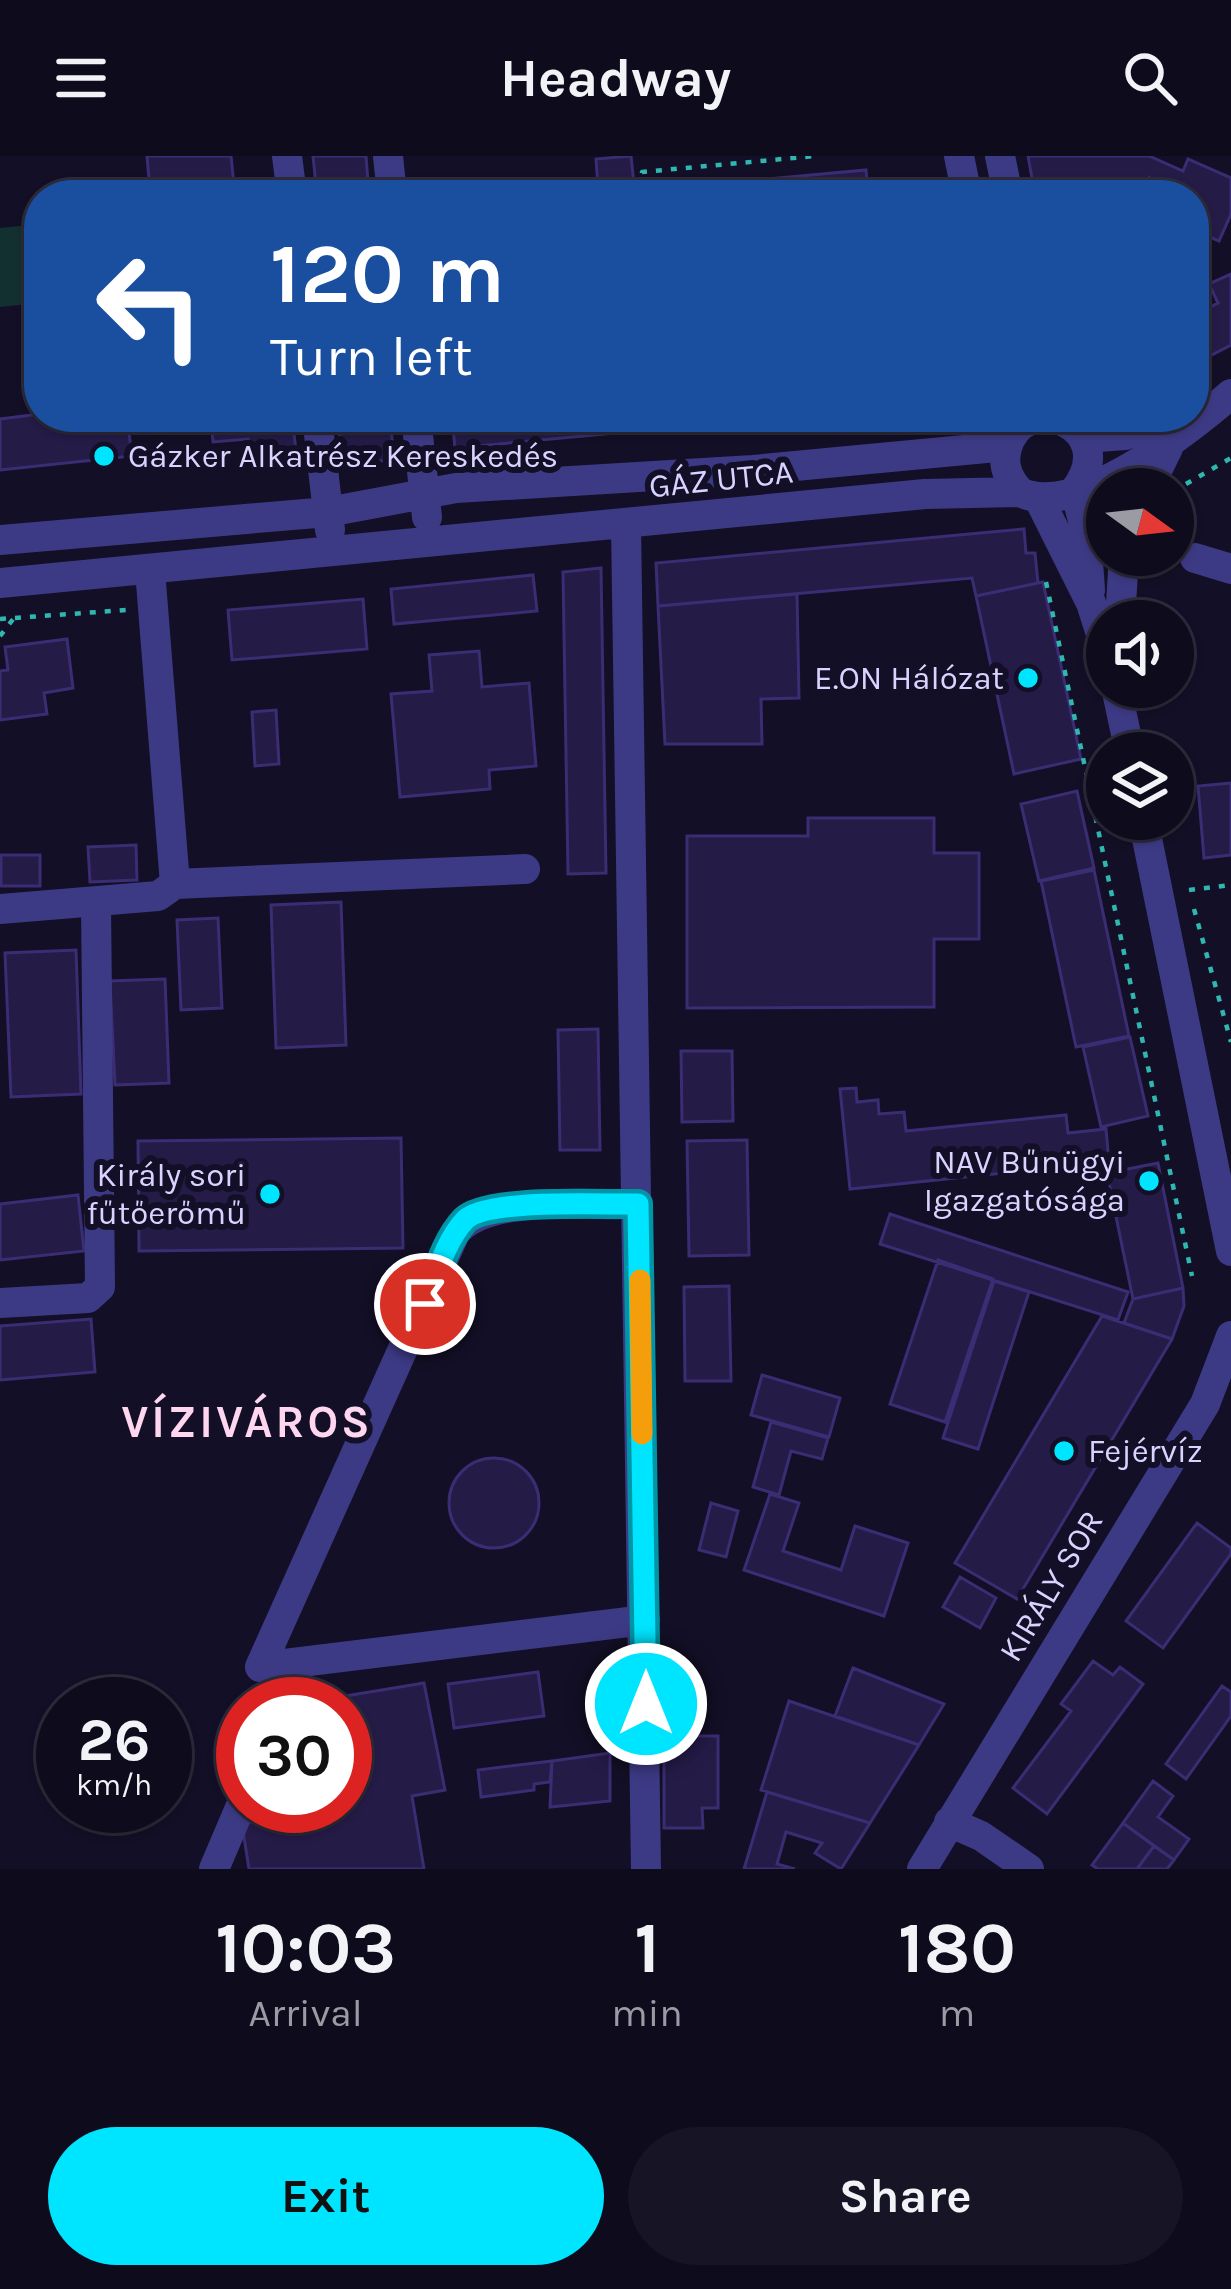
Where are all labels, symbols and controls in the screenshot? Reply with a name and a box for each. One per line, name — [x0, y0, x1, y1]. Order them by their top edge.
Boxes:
icon: menu — [48, 45, 114, 111]
icon: search — [1117, 45, 1183, 111]
text: Headway — [500, 46, 731, 110]
text: 120 m — [270, 225, 505, 323]
icon: left — [72, 228, 228, 384]
text: Turn left — [270, 325, 473, 389]
place label: Gázker Alkatrész Kereskedés — [128, 437, 558, 475]
marker: Gázker Alkatrész Kereskedés — [91, 443, 117, 469]
street label: GÁZ UTCA — [647, 452, 795, 505]
north arrow — [1086, 468, 1194, 576]
map controls — [1086, 468, 1194, 840]
button: sound — [1086, 600, 1194, 708]
place label: E.ON Hálózat — [814, 659, 1004, 697]
marker: E.ON Hálózat — [1015, 665, 1041, 691]
button: layers — [1086, 732, 1194, 840]
place label: NAV Bűnügyi Igazgatósága — [924, 1143, 1125, 1219]
place label: Király sori fűtőerőmű — [87, 1156, 246, 1232]
marker: NAV Bűnügyi Igazgatósága — [1136, 1168, 1162, 1194]
marker: Király sori fűtőerőmű — [257, 1181, 283, 1207]
pin — [374, 1253, 476, 1355]
icon: arrive — [392, 1271, 458, 1337]
district label: VÍZIVÁROS — [121, 1393, 373, 1448]
place label: Fejérvíz — [1088, 1432, 1203, 1470]
marker: Fejérvíz — [1051, 1438, 1077, 1464]
street label: KIRÁLY SOR — [990, 1503, 1111, 1668]
position arrow — [583, 1641, 709, 1767]
speed limit sign: 30 — [216, 1677, 372, 1833]
text: 26 — [78, 1705, 150, 1775]
text: km/h — [76, 1767, 152, 1803]
text: 10:03 — [215, 1906, 396, 1990]
text: 1 — [634, 1906, 660, 1990]
text: 180 — [898, 1906, 1016, 1990]
text: Arrival — [249, 1990, 363, 2036]
text: min — [611, 1990, 683, 2036]
text: m — [939, 1990, 975, 2036]
button: Exit — [48, 2127, 604, 2265]
button: Share — [628, 2127, 1183, 2265]

